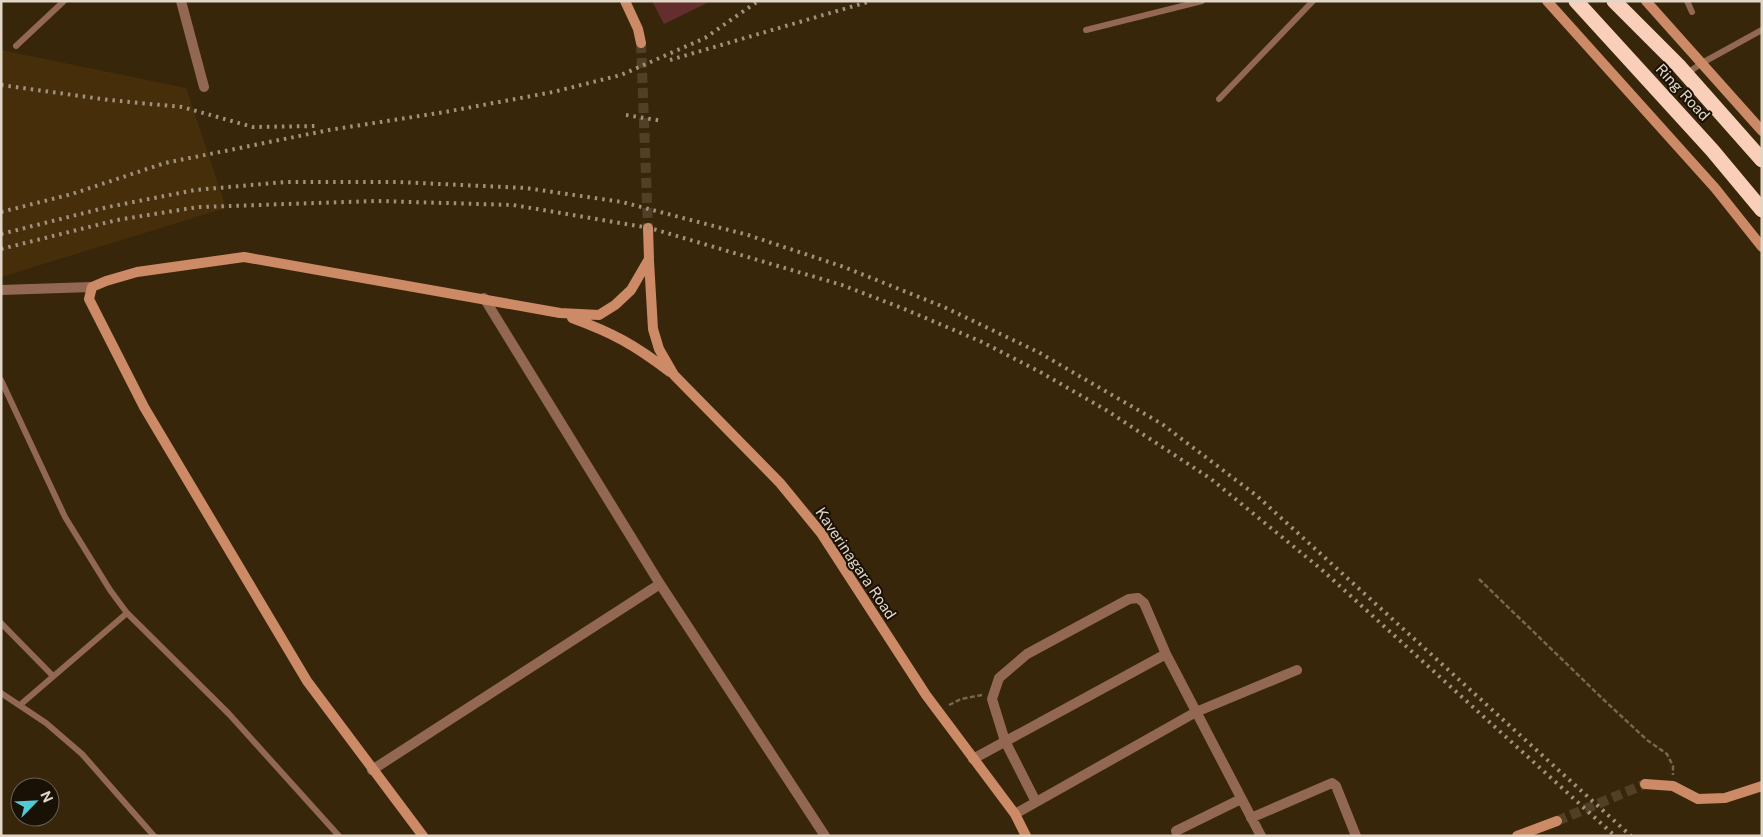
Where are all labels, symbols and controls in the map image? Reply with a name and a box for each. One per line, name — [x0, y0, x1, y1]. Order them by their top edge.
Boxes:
street label: Ring Road — [1653, 60, 1713, 124]
street label: Kaverinagara Road — [812, 504, 900, 622]
north arrow — [10, 777, 60, 827]
text: N — [37, 788, 56, 805]

